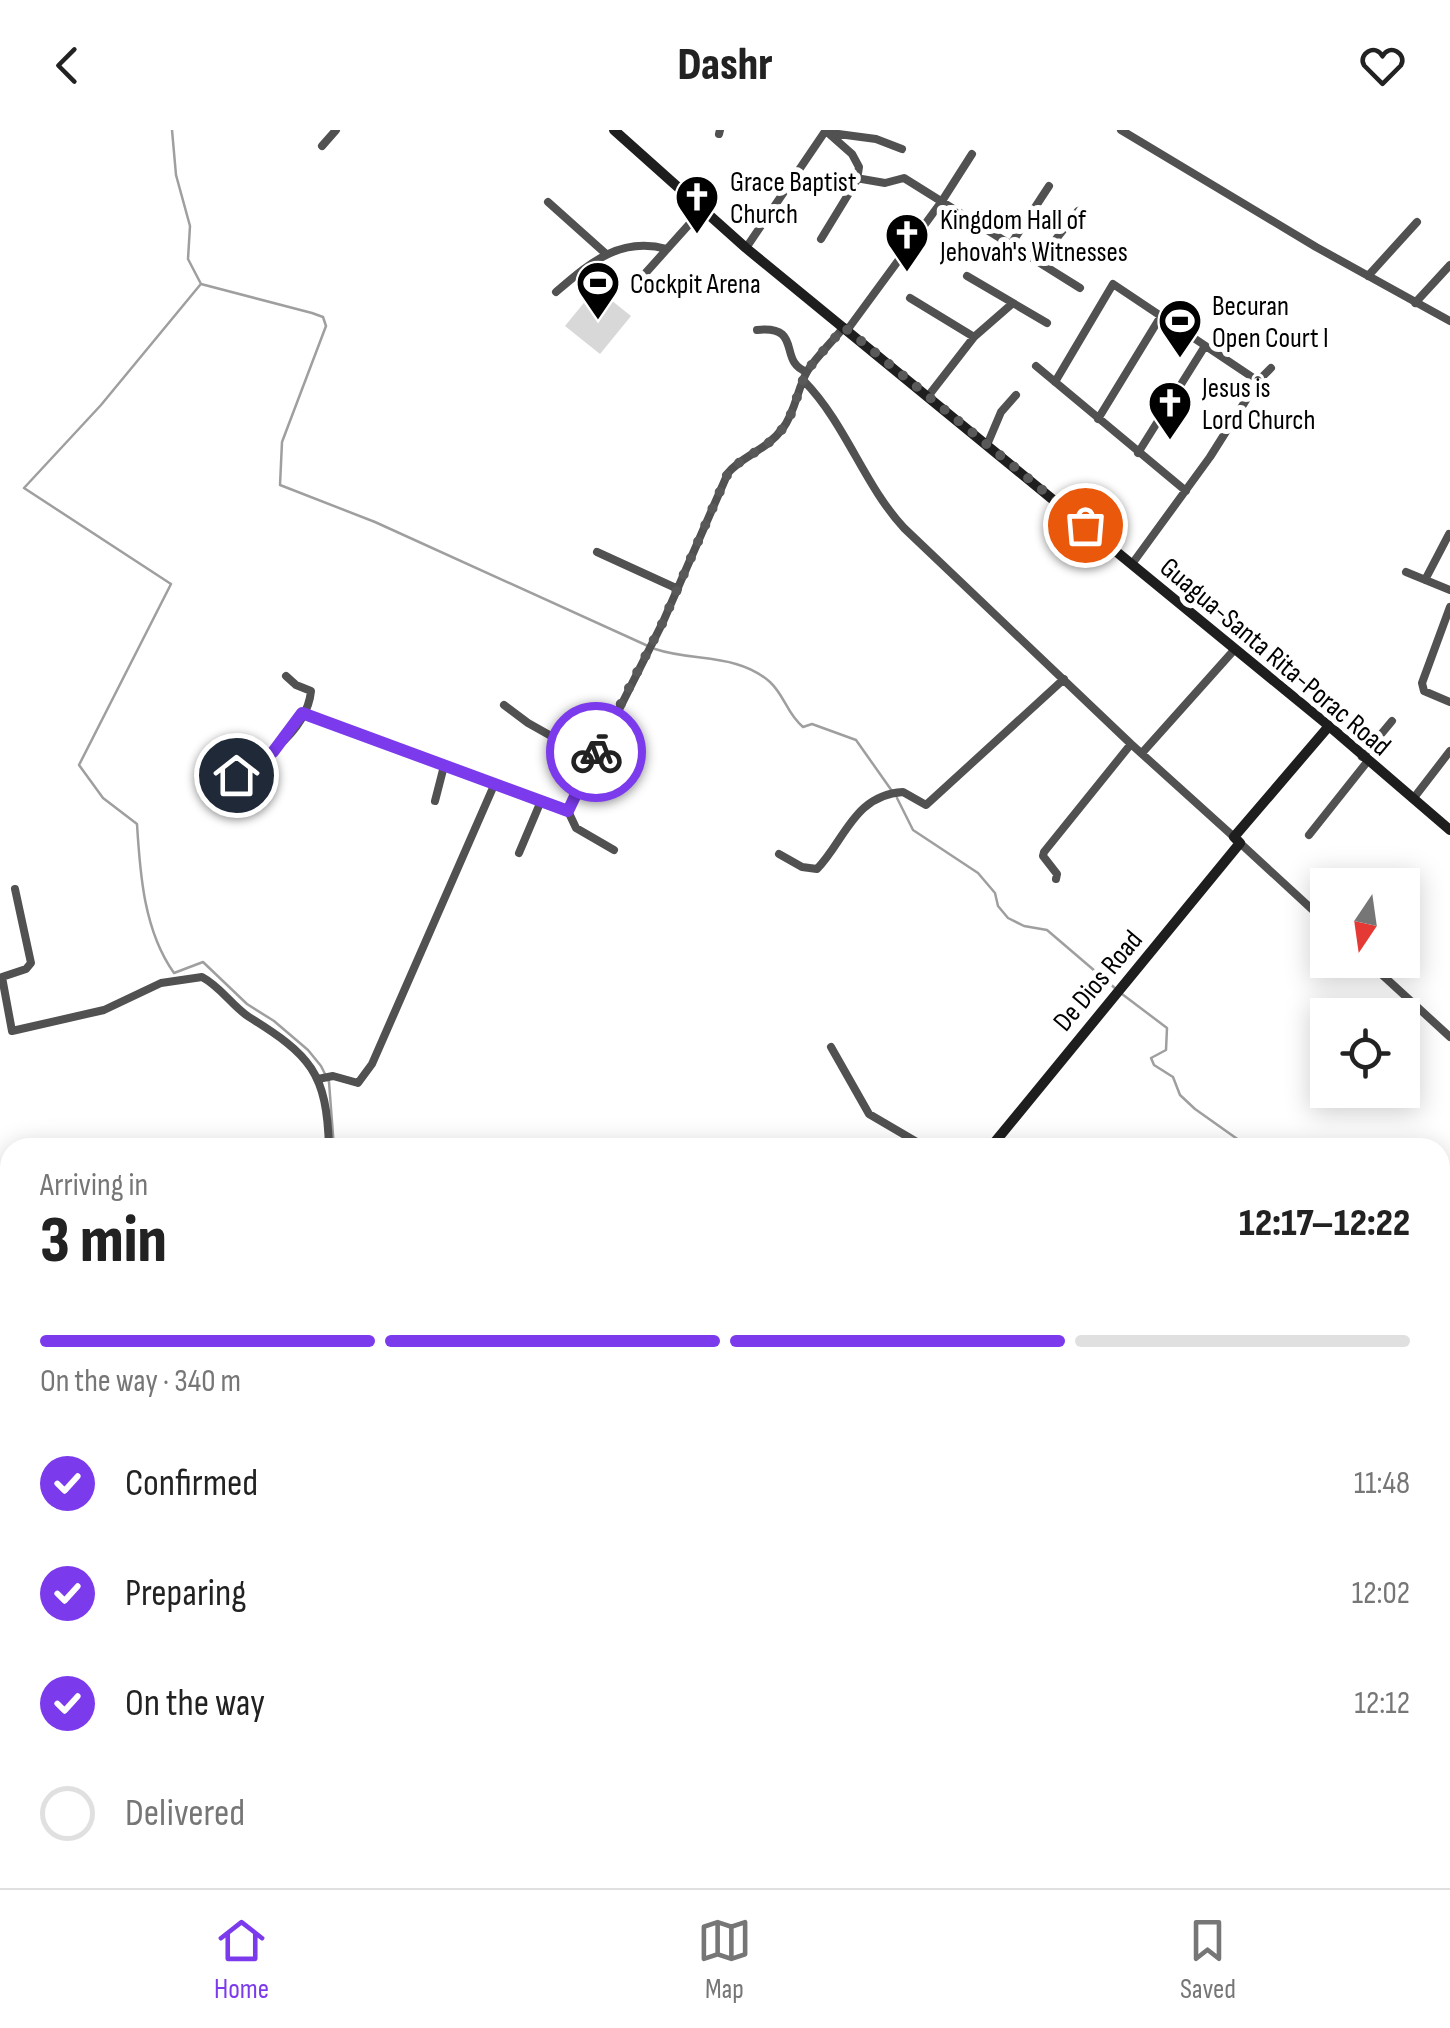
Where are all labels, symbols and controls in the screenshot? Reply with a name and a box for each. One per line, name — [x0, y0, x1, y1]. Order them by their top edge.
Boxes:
icon: back — [40, 38, 95, 93]
text: Dashr — [677, 38, 773, 93]
icon: heart — [1355, 38, 1410, 93]
place label: Grace Baptist Church — [730, 166, 856, 231]
church icon: Grace Baptist Church — [674, 174, 720, 235]
place label: Kingdom Hall of Jehovah's Witnesses — [939, 204, 1128, 269]
church icon: Kingdom Hall of Jehovah's Witnesses — [884, 212, 930, 273]
sports icon: Cockpit Arena — [575, 260, 621, 321]
place label: Cockpit Arena — [630, 268, 761, 301]
place label: Becuran Open Court I — [1212, 290, 1329, 355]
sports icon: Becuran Open Court I — [1157, 298, 1203, 359]
place label: Jesus is Lord Church — [1201, 372, 1315, 437]
church icon: Jesus is Lord Church — [1147, 380, 1193, 441]
pin — [1043, 483, 1128, 568]
icon: bag — [1058, 498, 1113, 553]
street label: Guagua-Santa Rita-Porac Road — [1153, 551, 1397, 763]
courier — [546, 702, 646, 802]
icon: bike — [569, 725, 624, 780]
pin — [194, 733, 279, 818]
icon: home — [209, 748, 264, 803]
north arrow — [1310, 868, 1420, 978]
map controls — [1310, 868, 1420, 1108]
street label: De Dios Road — [1047, 924, 1150, 1038]
button: locate — [1310, 998, 1420, 1108]
text: Arriving in — [40, 1166, 148, 1205]
text: 12:17–12:22 — [1239, 1201, 1410, 1246]
text: 3 min — [40, 1203, 167, 1281]
text: On the way · 340 m — [40, 1362, 241, 1401]
icon: check — [40, 1456, 95, 1511]
text: Confirmed — [125, 1461, 258, 1506]
text: 11:48 — [1354, 1464, 1410, 1503]
icon: check — [40, 1566, 95, 1621]
text: Preparing — [125, 1571, 246, 1616]
text: 12:02 — [1352, 1574, 1410, 1613]
icon: check — [40, 1676, 95, 1731]
text: On the way — [125, 1681, 265, 1726]
text: 12:12 — [1354, 1684, 1410, 1723]
text: Delivered — [125, 1791, 245, 1836]
tab: Home — [214, 1913, 269, 2006]
tab: Map — [697, 1913, 752, 2006]
tab: Saved — [1180, 1913, 1236, 2006]

